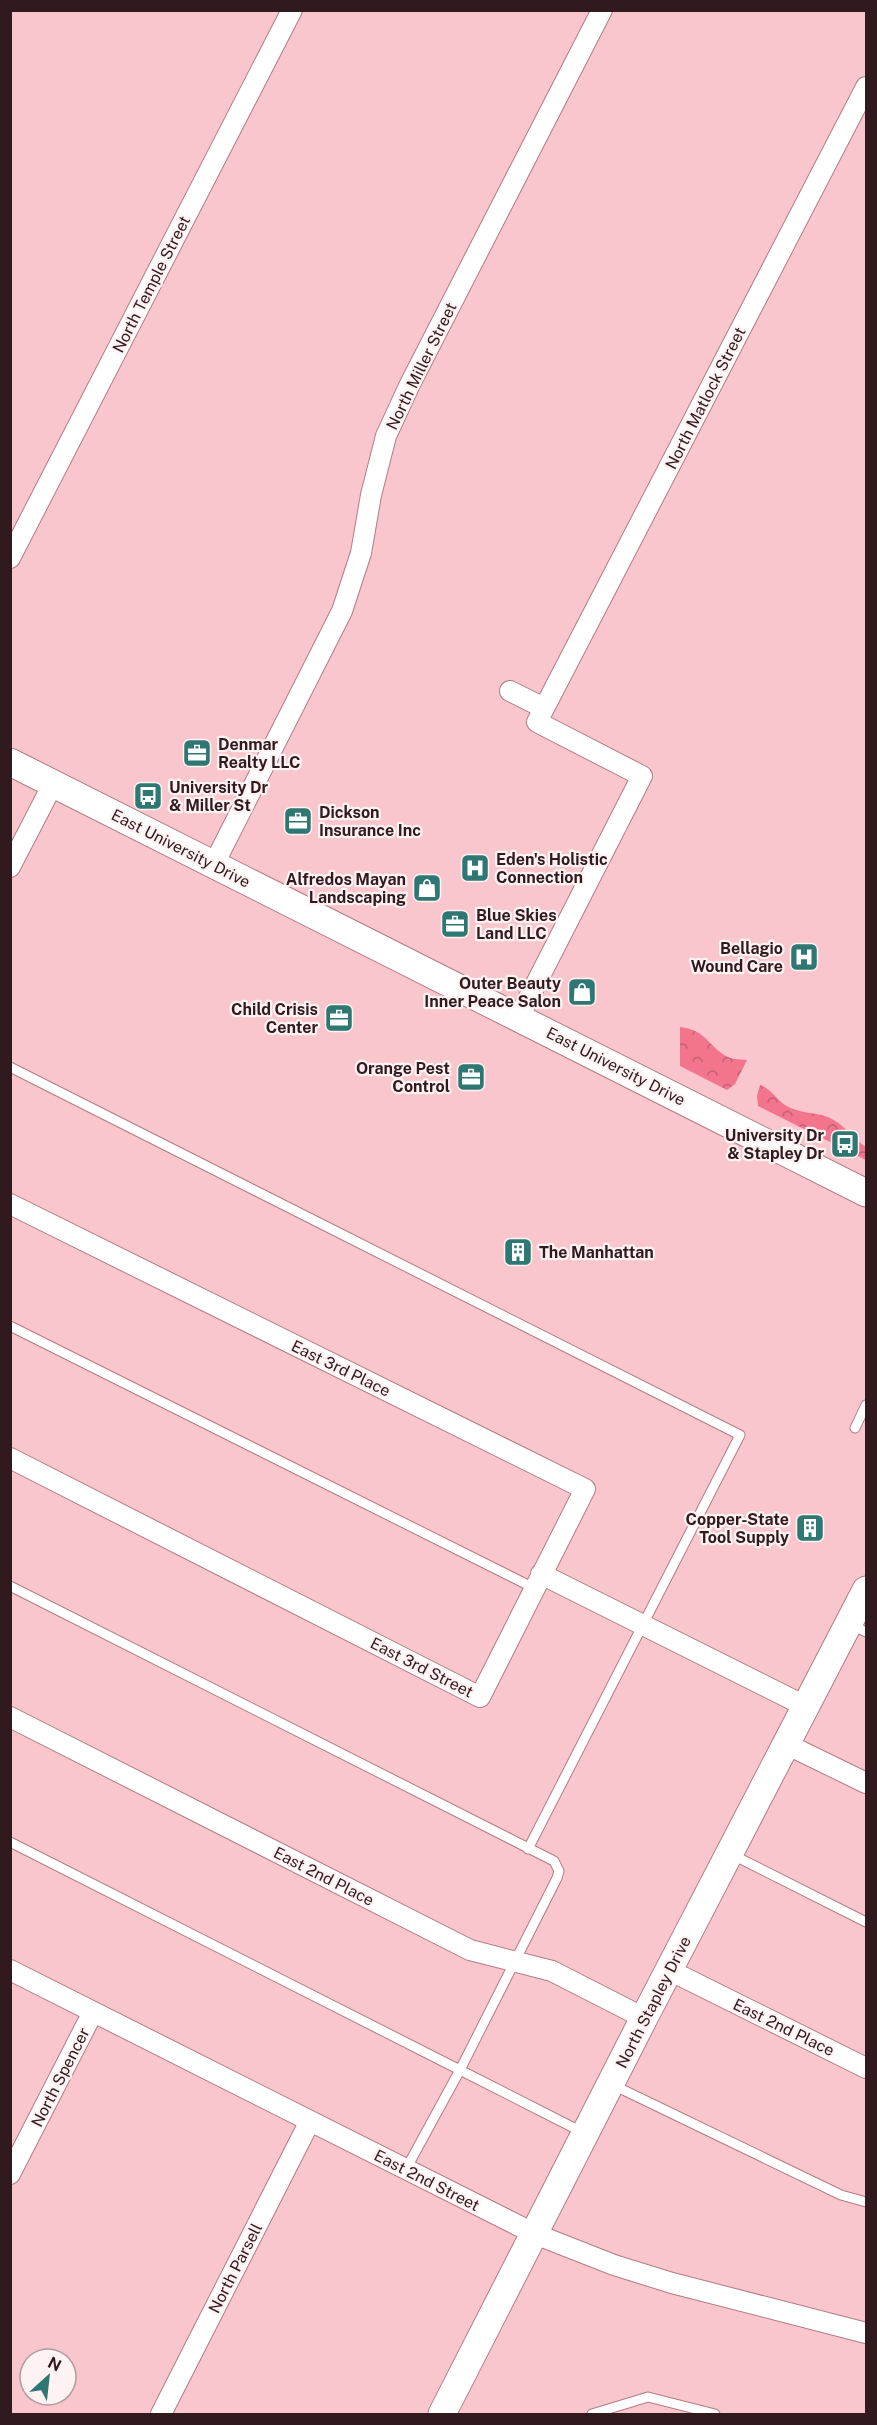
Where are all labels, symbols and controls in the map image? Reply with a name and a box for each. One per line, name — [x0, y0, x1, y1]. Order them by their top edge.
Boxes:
street label: North Temple Street — [109, 213, 194, 356]
street label: North Miller Street — [382, 299, 461, 433]
street label: North Matlock Street — [661, 324, 750, 472]
place label: Denmar Realty LLC — [218, 735, 301, 772]
office icon: Denmar Realty LLC — [181, 737, 213, 769]
place label: University Dr & Miller St — [169, 778, 269, 815]
bus stop icon: University Dr & Miller St — [132, 780, 164, 812]
place label: Dickson Insurance Inc — [319, 803, 421, 840]
street label: East University Drive — [108, 805, 253, 892]
office icon: Dickson Insurance Inc — [282, 805, 314, 837]
place label: Eden's Holistic Connection — [496, 850, 608, 887]
hospital icon: Eden's Holistic Connection — [459, 852, 491, 884]
place label: Alfredos Mayan Landscaping — [286, 870, 406, 907]
shop icon: Alfredos Mayan Landscaping — [411, 872, 443, 904]
place label: Blue Skies Land LLC — [476, 906, 557, 943]
office icon: Blue Skies Land LLC — [439, 908, 471, 940]
place label: Bellagio Wound Care — [691, 939, 783, 976]
hospital icon: Bellagio Wound Care — [788, 941, 820, 973]
place label: Outer Beauty Inner Peace Salon — [424, 974, 561, 1011]
shop icon: Outer Beauty Inner Peace Salon — [566, 976, 598, 1008]
place label: Child Crisis Center — [231, 1000, 318, 1037]
office icon: Child Crisis Center — [323, 1002, 355, 1034]
street label: East University Drive — [543, 1023, 688, 1110]
place label: Orange Pest Control — [356, 1059, 450, 1096]
office icon: Orange Pest Control — [455, 1061, 487, 1093]
place label: University Dr & Stapley Dr — [725, 1126, 824, 1163]
bus stop icon: University Dr & Stapley Dr — [829, 1128, 861, 1160]
building icon: The Manhattan — [502, 1236, 534, 1268]
place label: The Manhattan — [539, 1243, 654, 1262]
street label: East 3rd Place — [288, 1336, 393, 1401]
place label: Copper-State Tool Supply — [686, 1510, 789, 1547]
building icon: Copper-State Tool Supply — [794, 1512, 826, 1544]
street label: East 3rd Street — [367, 1633, 476, 1702]
street label: East 2nd Place — [270, 1843, 377, 1910]
street label: North Stapley Drive — [612, 1933, 695, 2071]
street label: East 2nd Place — [730, 1995, 838, 2060]
street label: North Spencer — [27, 2024, 94, 2130]
street label: East 2nd Street — [371, 2146, 483, 2215]
street label: North Parsell — [205, 2220, 266, 2316]
north arrow — [18, 2347, 78, 2407]
text: N — [45, 2353, 64, 2375]

